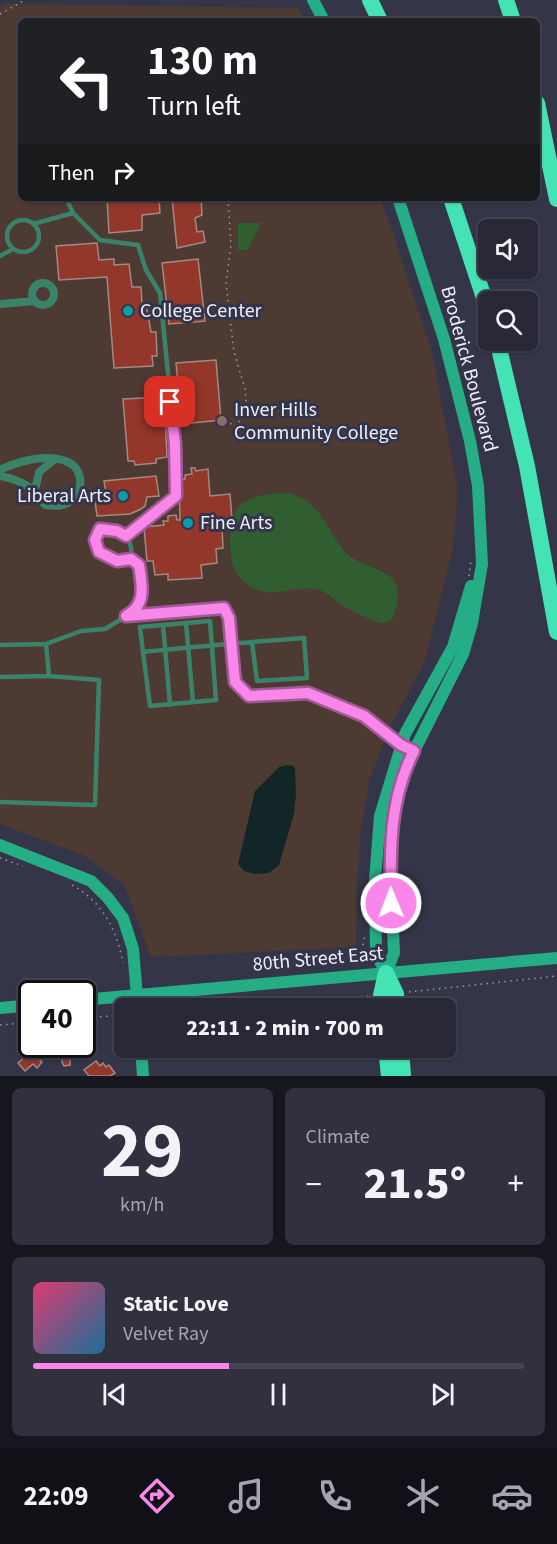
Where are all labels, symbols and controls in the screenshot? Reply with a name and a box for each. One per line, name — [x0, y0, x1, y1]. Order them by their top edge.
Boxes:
text: 130 m — [147, 31, 258, 91]
icon: left — [48, 42, 126, 120]
text: Turn left — [147, 87, 241, 126]
icon: right — [107, 156, 140, 189]
text: Then — [48, 157, 95, 189]
map controls — [478, 219, 538, 351]
button: sound — [478, 219, 538, 279]
street label: Broderick Boulevard — [433, 283, 505, 455]
button: search — [478, 291, 538, 351]
place label: College Center — [140, 297, 262, 325]
marker: College Center — [121, 304, 135, 318]
pin — [144, 376, 195, 427]
icon: arrive — [153, 385, 186, 418]
place label: Inver Hills Community College — [234, 396, 398, 447]
marker: Inver Hills Community College — [215, 414, 229, 428]
place label: Liberal Arts — [17, 482, 111, 510]
marker: Liberal Arts — [116, 489, 130, 503]
place label: Fine Arts — [200, 509, 272, 537]
marker: Fine Arts — [181, 516, 195, 530]
position arrow — [359, 871, 423, 935]
street label: 80th Street East — [252, 939, 385, 979]
speed limit sign: 40 — [18, 980, 96, 1058]
text: 22:11 · 2 min · 700 m — [186, 1012, 384, 1044]
text: 29 — [101, 1096, 183, 1207]
text: Climate — [306, 1123, 370, 1151]
text: 21.5° — [363, 1152, 466, 1216]
text: − — [306, 1161, 322, 1208]
text: + — [508, 1161, 524, 1208]
text: km/h — [120, 1191, 164, 1219]
text: Static Love — [123, 1288, 229, 1320]
text: Velvet Ray — [123, 1320, 209, 1348]
icon: previous — [98, 1378, 131, 1411]
icon: pause — [262, 1378, 295, 1411]
icon: next — [426, 1378, 459, 1411]
icon: directions — [136, 1475, 178, 1517]
icon: music — [225, 1475, 267, 1517]
icon: phone — [314, 1475, 356, 1517]
icon: climate — [402, 1475, 444, 1517]
icon: car — [491, 1475, 533, 1517]
text: 22:09 — [23, 1477, 89, 1516]

